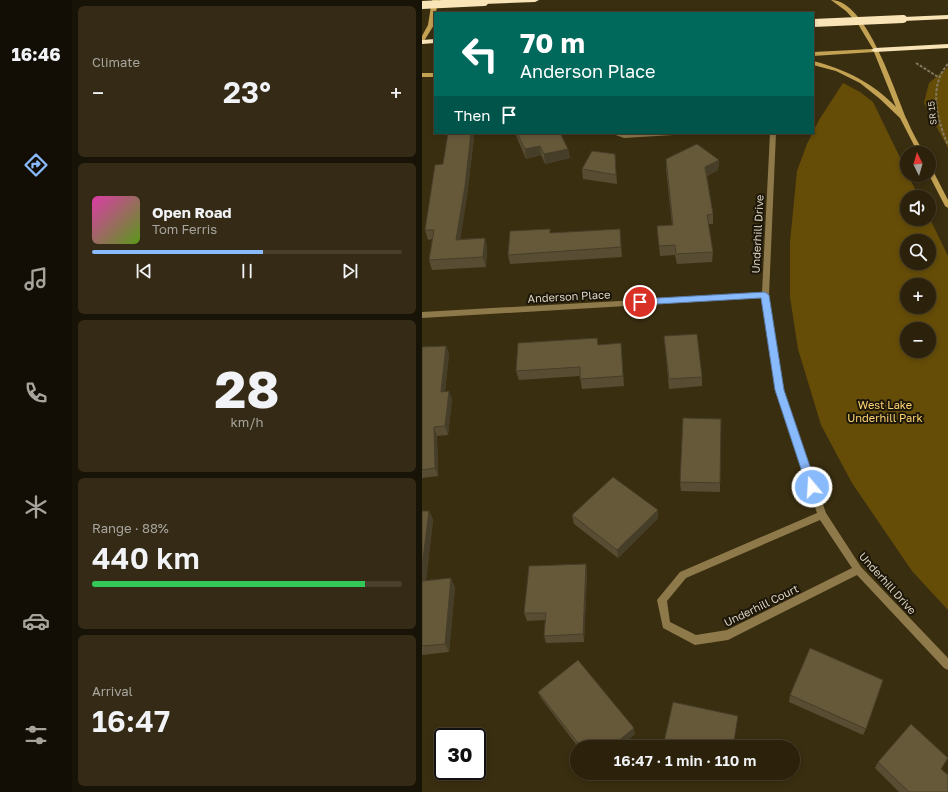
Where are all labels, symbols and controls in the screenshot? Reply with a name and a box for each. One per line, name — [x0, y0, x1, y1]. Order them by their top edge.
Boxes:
text: 70 m — [520, 26, 585, 59]
icon: left — [454, 28, 506, 80]
text: 16:46 — [11, 43, 61, 65]
text: Climate — [92, 54, 140, 70]
text: Anderson Place — [520, 60, 656, 82]
text: 23° — [223, 74, 271, 110]
text: − — [92, 79, 104, 106]
text: + — [390, 79, 402, 106]
street label: SR 15 — [925, 101, 939, 125]
icon: arrive — [498, 104, 520, 126]
text: Then — [454, 106, 490, 124]
north arrow — [900, 146, 936, 182]
map controls — [900, 146, 936, 358]
icon: directions — [22, 151, 50, 179]
button: sound — [900, 190, 936, 226]
street label: Underhill Drive — [748, 194, 766, 274]
text: Open Road — [152, 203, 232, 221]
text: Tom Ferris — [152, 221, 217, 237]
button: search — [900, 234, 936, 270]
icon: previous — [133, 260, 155, 282]
icon: pause — [236, 260, 258, 282]
icon: next — [339, 260, 361, 282]
icon: music — [22, 265, 50, 293]
button: + — [900, 278, 936, 314]
pin — [623, 285, 657, 319]
street label: Anderson Place — [527, 287, 611, 305]
icon: arrive — [629, 291, 651, 313]
button: − — [900, 322, 936, 358]
text: 28 — [214, 357, 280, 419]
icon: phone — [22, 379, 50, 407]
park label: West Lake Underhill Park — [847, 398, 923, 424]
text: km/h — [230, 414, 264, 430]
position arrow — [791, 466, 833, 508]
icon: climate — [22, 493, 50, 521]
text: Range · 88% — [92, 520, 169, 536]
text: 440 km — [92, 540, 200, 576]
street label: Underhill Drive — [857, 549, 919, 617]
street label: Underhill Court — [722, 581, 800, 629]
icon: car — [22, 607, 50, 635]
text: Arrival — [92, 683, 133, 699]
text: 16:47 — [92, 703, 170, 739]
icon: filters — [22, 721, 50, 749]
speed limit sign: 30 — [434, 728, 486, 780]
text: 16:47 · 1 min · 110 m — [614, 751, 756, 769]

